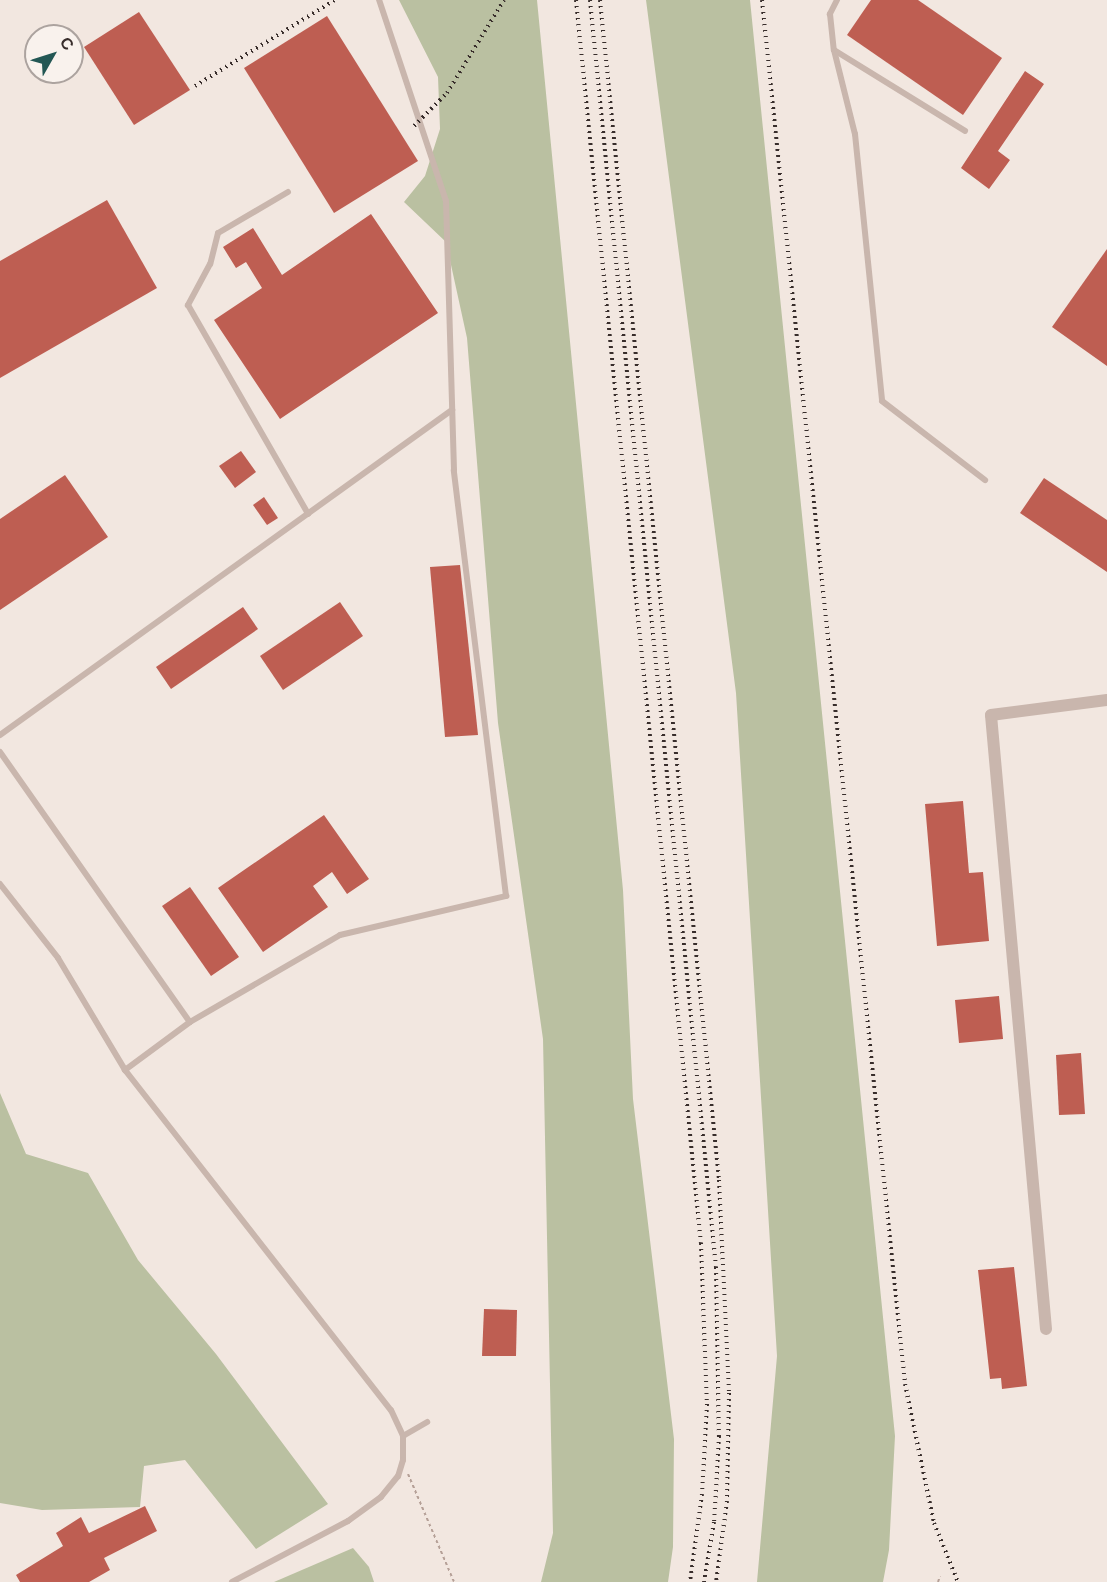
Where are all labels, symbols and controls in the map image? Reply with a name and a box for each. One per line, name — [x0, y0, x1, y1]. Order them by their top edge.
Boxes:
north arrow — [24, 24, 84, 84]
text: С — [57, 34, 77, 53]

